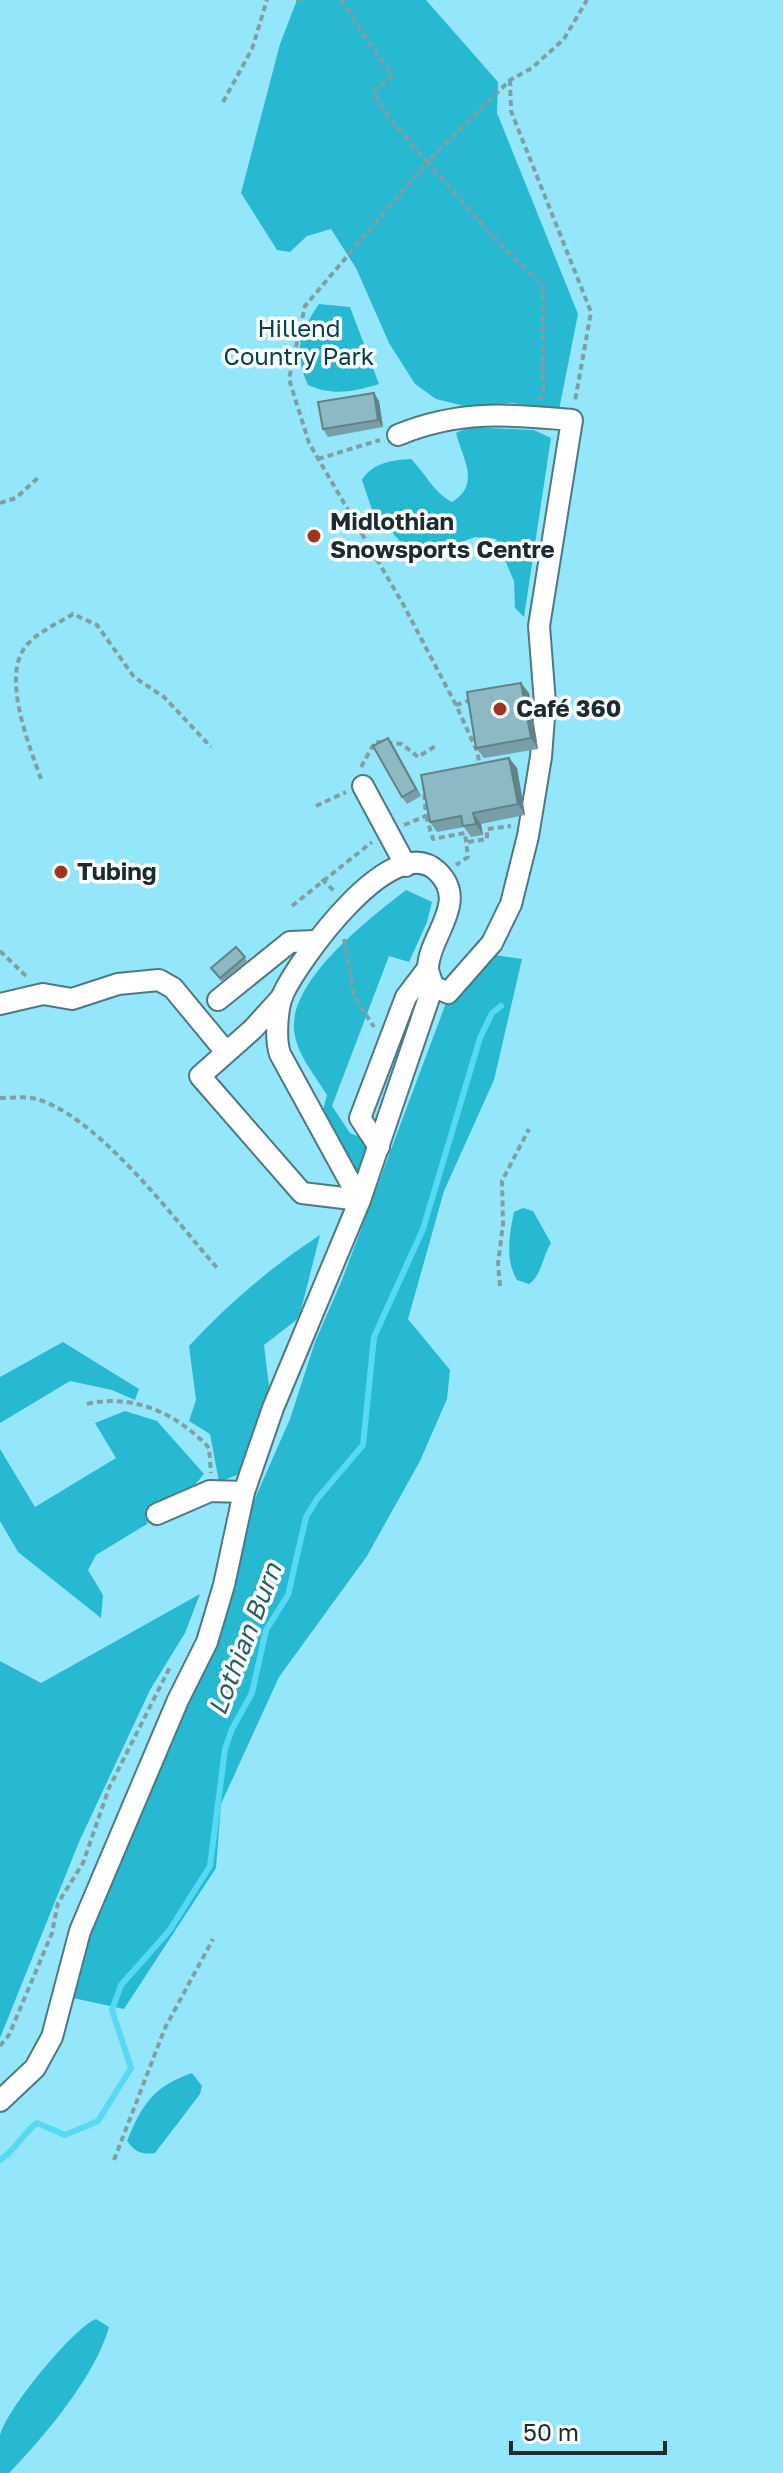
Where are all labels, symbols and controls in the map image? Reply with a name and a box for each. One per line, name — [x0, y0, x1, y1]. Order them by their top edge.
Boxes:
park label: Hillend Country Park — [224, 313, 374, 370]
place label: Midlothian Snowsports Centre — [330, 506, 555, 563]
marker: Midlothian Snowsports Centre — [305, 527, 323, 545]
place label: Café 360 — [516, 693, 621, 722]
marker: Café 360 — [491, 700, 509, 718]
place label: Tubing — [77, 856, 157, 885]
marker: Tubing — [52, 863, 70, 881]
water label: Lothian Burn — [201, 1558, 288, 1719]
scale bar — [511, 2405, 665, 2455]
text: 50 m — [523, 2417, 579, 2446]

